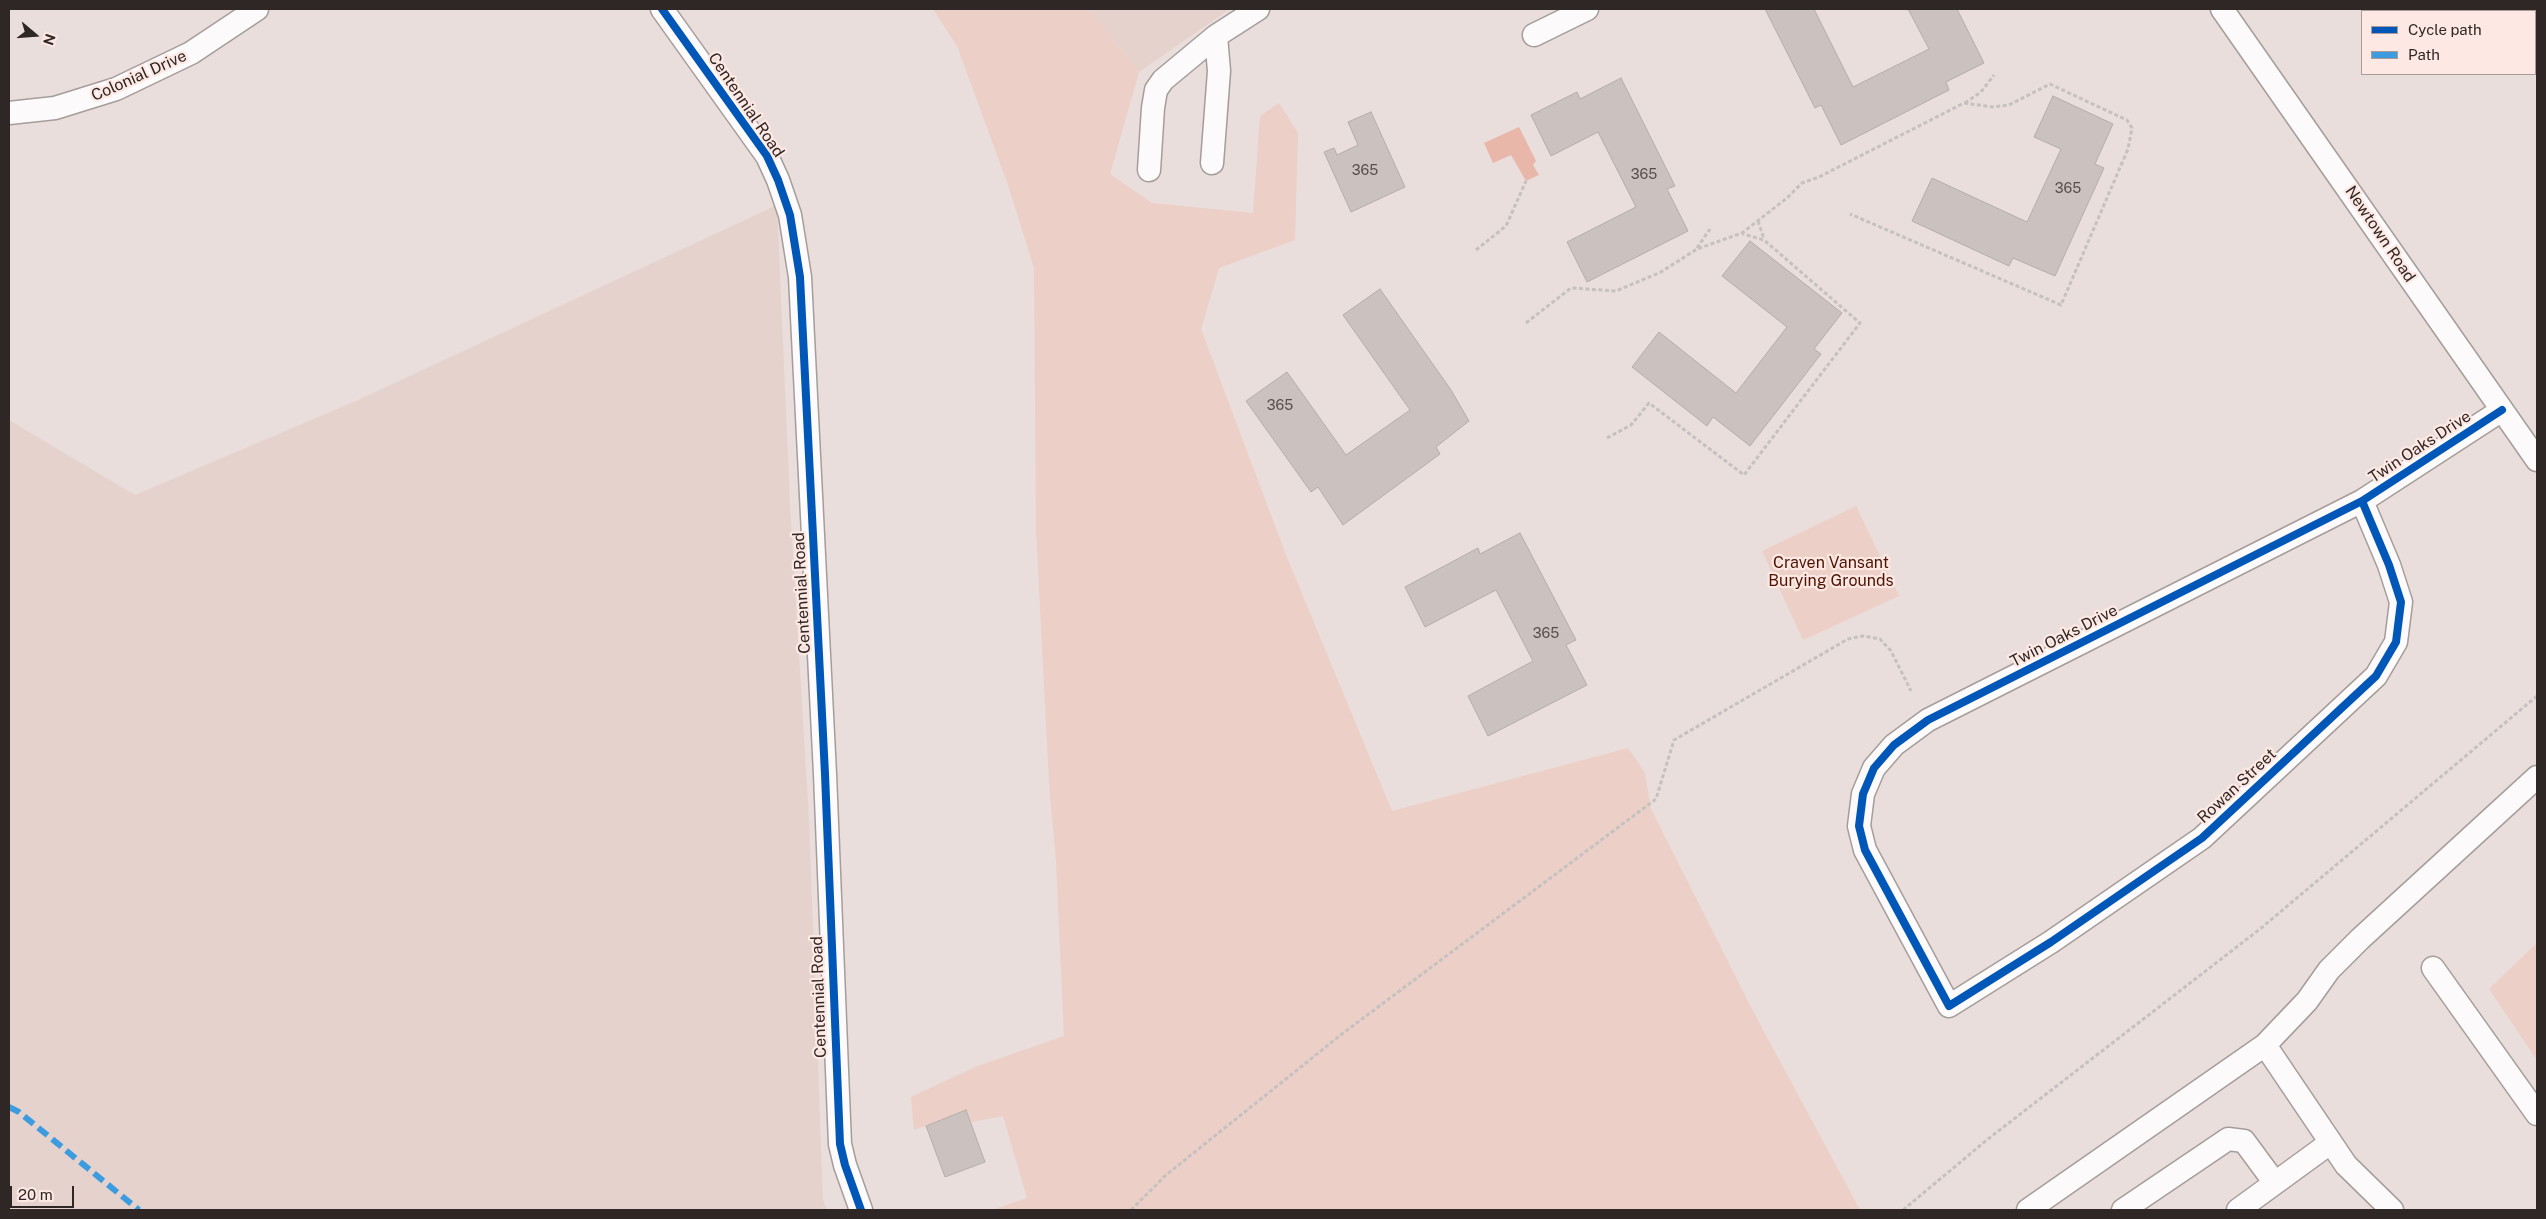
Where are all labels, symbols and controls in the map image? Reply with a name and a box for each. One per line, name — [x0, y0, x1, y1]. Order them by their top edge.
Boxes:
north arrow — [10, 10, 60, 60]
legend — [2361, 10, 2536, 75]
text: Cycle path — [2408, 21, 2482, 38]
text: N — [40, 32, 59, 47]
street label: Colonial Drive — [88, 46, 190, 106]
text: Path — [2408, 46, 2440, 63]
street label: Centennial Road — [704, 49, 788, 161]
house number: 365 — [1352, 163, 1378, 179]
house number: 365 — [1631, 167, 1657, 183]
house number: 365 — [2055, 181, 2081, 197]
street label: Newtown Road — [2341, 182, 2419, 286]
house number: 365 — [1267, 398, 1293, 414]
street label: Twin Oaks Drive — [2365, 407, 2475, 487]
street label: Centennial Road — [789, 532, 815, 654]
park label: Craven Vansant Burying Grounds — [1768, 553, 1894, 591]
street label: Twin Oaks Drive — [2007, 601, 2121, 671]
house number: 365 — [1533, 626, 1559, 642]
street label: Rowan Street — [2194, 745, 2280, 827]
street label: Centennial Road — [807, 936, 831, 1058]
scale bar — [12, 1176, 76, 1208]
text: 20 m — [18, 1186, 53, 1203]

